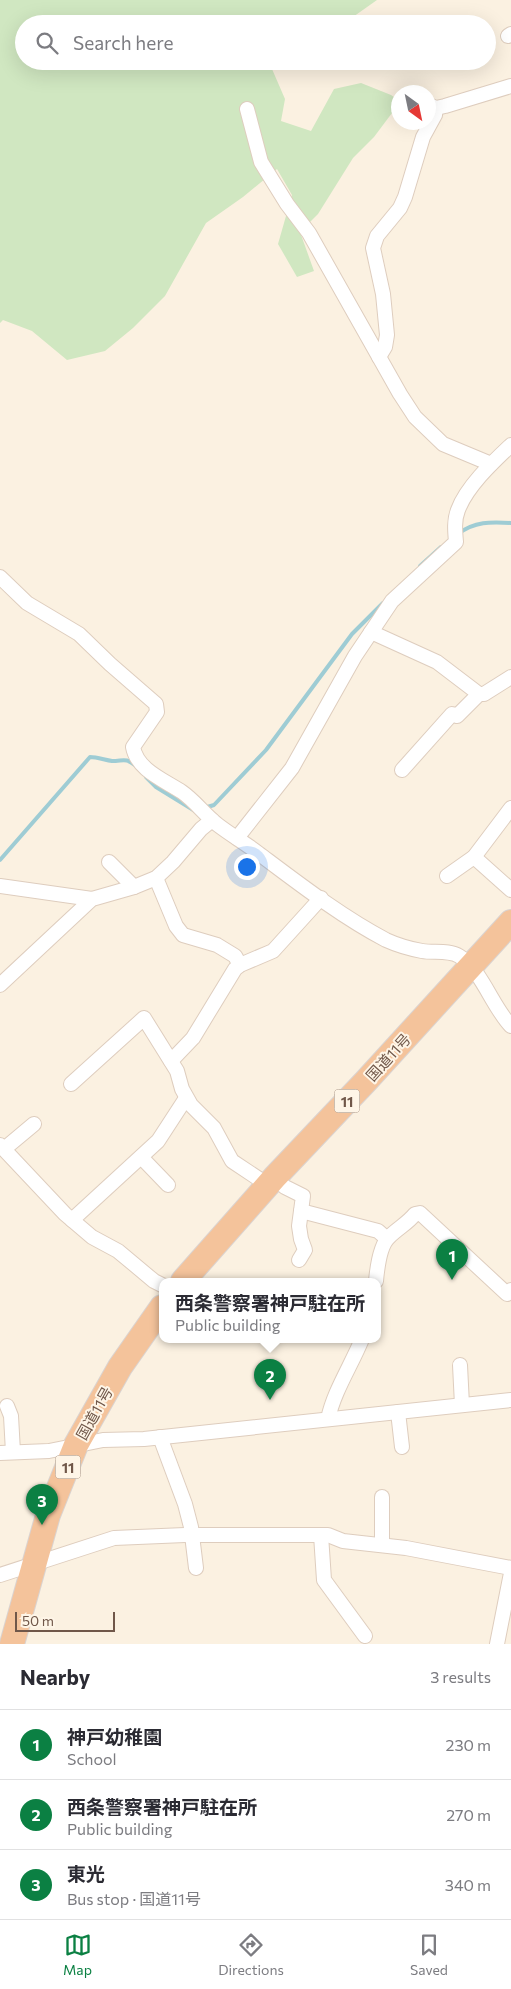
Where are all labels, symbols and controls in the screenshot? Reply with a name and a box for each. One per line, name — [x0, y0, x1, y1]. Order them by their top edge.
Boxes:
search box — [15, 15, 496, 70]
icon: search — [33, 29, 61, 57]
text: Search here — [73, 31, 173, 54]
north arrow — [391, 85, 436, 130]
your location — [234, 854, 260, 880]
street label: 国道11号 — [362, 1029, 414, 1085]
road number: 11 — [334, 1090, 360, 1112]
pin: 1 — [436, 1239, 468, 1280]
popup — [159, 1278, 381, 1343]
text: 西条警察署神戸駐在所 — [175, 1291, 365, 1314]
text: Public building — [175, 1315, 280, 1334]
pin: 2 — [254, 1359, 286, 1400]
street label: 国道11号 — [72, 1383, 116, 1443]
road number: 11 — [56, 1455, 80, 1478]
pin: 3 — [26, 1484, 58, 1525]
scale bar — [15, 1609, 115, 1632]
text: 50 m — [22, 1612, 54, 1629]
text: Nearby — [20, 1664, 90, 1689]
text: 3 results — [430, 1667, 491, 1686]
text: 神戸幼稚園 — [67, 1725, 162, 1748]
text: 1 — [32, 1735, 40, 1754]
text: 230 m — [446, 1735, 491, 1754]
text: School — [67, 1749, 117, 1768]
text: 西条警察署神戸駐在所 — [67, 1795, 257, 1818]
text: 2 — [31, 1805, 41, 1824]
text: 270 m — [446, 1805, 491, 1824]
text: Public building — [67, 1819, 172, 1838]
text: 東光 — [67, 1862, 105, 1885]
text: 3 — [31, 1875, 41, 1894]
text: 340 m — [445, 1875, 491, 1894]
text: Bus stop · 国道11号 — [67, 1889, 201, 1908]
tab: Map — [63, 1931, 92, 1978]
tab: Directions — [218, 1931, 284, 1978]
tab: Saved — [410, 1931, 448, 1978]

